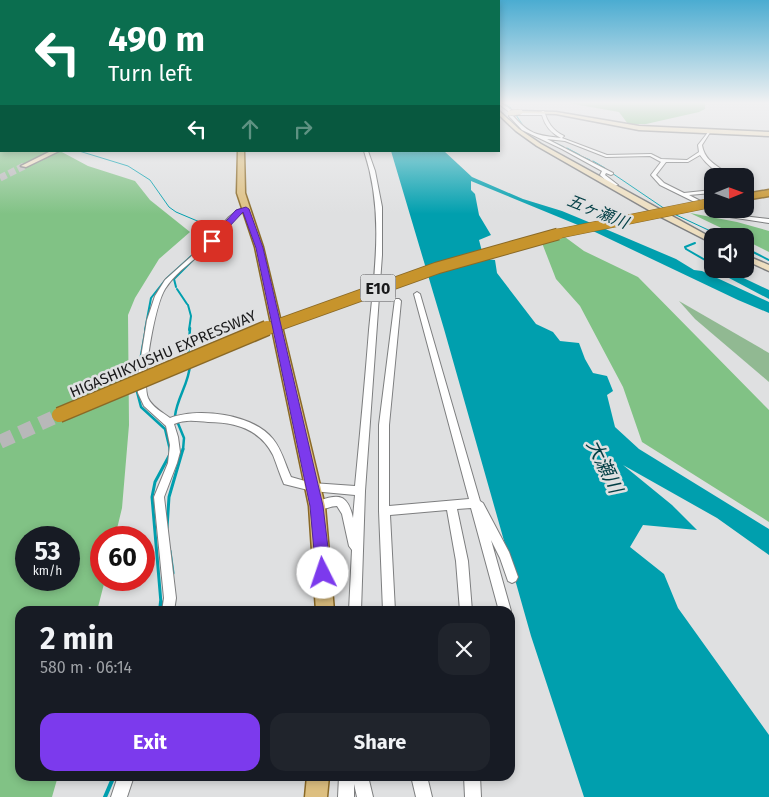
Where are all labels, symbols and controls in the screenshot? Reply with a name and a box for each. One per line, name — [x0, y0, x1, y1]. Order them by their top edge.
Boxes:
text: 490 m — [108, 18, 205, 60]
icon: left — [25, 20, 90, 85]
text: Turn left — [108, 60, 192, 87]
icon: left — [183, 115, 211, 143]
icon: ahead — [236, 115, 264, 143]
icon: right — [289, 115, 317, 143]
north arrow — [704, 168, 754, 218]
map controls — [704, 168, 754, 278]
water label: 五ヶ瀬川 — [565, 191, 633, 233]
pin — [191, 220, 233, 262]
icon: arrive — [198, 227, 226, 255]
button: sound — [704, 228, 754, 278]
road number: E10 — [360, 274, 396, 302]
street label: HIGASHIKYUSHU EXPRESSWAY — [67, 306, 260, 402]
water label: 大瀬川 — [582, 436, 628, 499]
speed limit sign: 60 — [90, 526, 155, 591]
text: 53 — [34, 537, 61, 567]
position arrow — [296, 546, 348, 598]
text: km/h — [33, 564, 62, 578]
text: 2 min — [40, 621, 114, 657]
button: close — [438, 623, 490, 675]
text: 580 m · 06:14 — [40, 658, 132, 677]
button: Exit — [40, 713, 260, 771]
button: Share — [270, 713, 490, 771]

